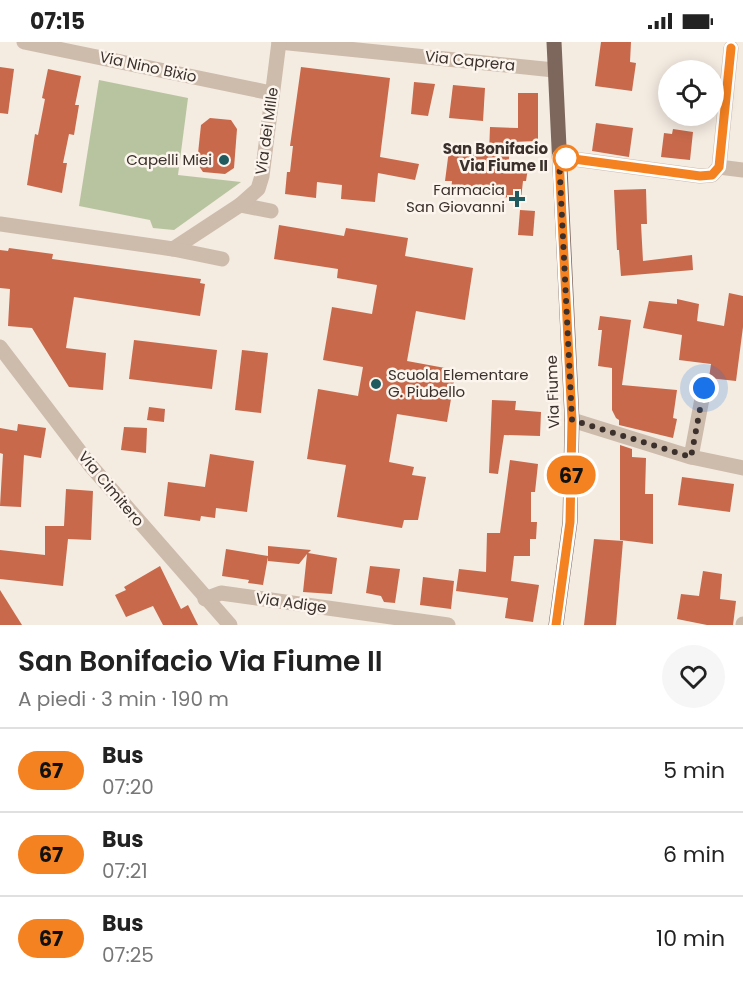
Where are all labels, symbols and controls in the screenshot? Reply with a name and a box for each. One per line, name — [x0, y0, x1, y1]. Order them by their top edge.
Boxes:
text: 07:15 — [30, 6, 85, 37]
street label: Via Caprera — [424, 45, 516, 76]
street label: Via Nino Bixio — [98, 46, 199, 87]
map controls — [658, 60, 724, 126]
button: locate — [658, 60, 724, 126]
street label: Via dei Mille — [250, 86, 283, 176]
place label: San Bonifacio Via Fiume II — [443, 138, 548, 176]
marker: San Bonifacio Via Fiume II — [553, 145, 579, 171]
place label: Capelli Miei — [126, 149, 212, 170]
marker: Capelli Miei — [217, 153, 231, 167]
place label: Farmacia San Giovanni — [406, 179, 505, 217]
marker: Farmacia San Giovanni — [510, 192, 524, 206]
street label: Via Fiume — [541, 355, 564, 429]
place label: Scuola Elementare G. Piubello — [388, 364, 528, 402]
your location — [689, 373, 719, 403]
marker: Scuola Elementare G. Piubello — [369, 377, 383, 391]
street label: Via Cimitero — [74, 447, 149, 531]
line badge: 67 — [544, 456, 598, 494]
text: 67 — [559, 461, 583, 490]
street label: Via Adige — [254, 587, 328, 618]
text: San Bonifacio Via Fiume II — [18, 642, 383, 681]
button: heart — [662, 645, 725, 708]
text: A piedi · 3 min · 190 m — [18, 685, 229, 713]
text: Bus — [102, 740, 144, 771]
text: 5 min — [663, 755, 725, 786]
text: 67 — [39, 756, 63, 785]
text: 07:20 — [102, 773, 154, 801]
text: Bus — [102, 824, 144, 855]
text: 6 min — [663, 839, 725, 870]
text: 67 — [39, 840, 63, 869]
text: 07:21 — [102, 857, 148, 885]
text: Bus — [102, 908, 144, 939]
text: 10 min — [656, 923, 725, 954]
text: 67 — [39, 924, 63, 953]
text: 07:25 — [102, 941, 154, 969]

